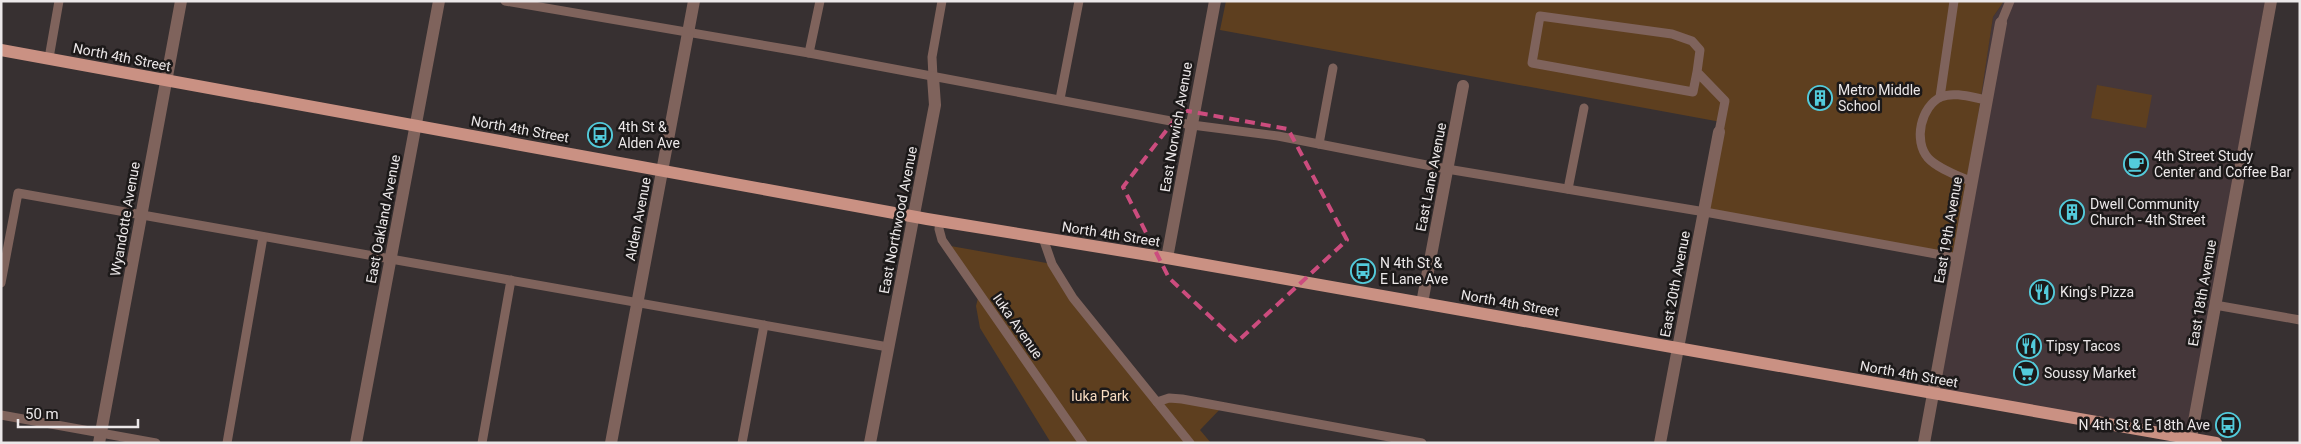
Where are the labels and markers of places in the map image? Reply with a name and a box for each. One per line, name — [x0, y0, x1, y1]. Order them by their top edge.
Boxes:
place label: Metro Middle School — [1838, 82, 1921, 114]
building icon: Metro Middle School — [1807, 85, 1833, 111]
place label: 4th St & Alden Ave — [618, 119, 680, 151]
bus stop icon: 4th St & Alden Ave — [587, 122, 613, 148]
place label: 4th Street Study Center and Coffee Bar — [2154, 148, 2292, 180]
cafe icon: 4th Street Study Center and Coffee Bar — [2123, 151, 2149, 177]
place label: Dwell Community Church - 4th Street — [2090, 196, 2206, 228]
building icon: Dwell Community Church - 4th Street — [2059, 199, 2085, 225]
place label: N 4th St & E Lane Ave — [1380, 255, 1448, 287]
bus stop icon: N 4th St & E Lane Ave — [1350, 258, 1376, 284]
restaurant icon: King's Pizza — [2029, 279, 2055, 305]
place label: King's Pizza — [2060, 284, 2134, 300]
restaurant icon: Tipsy Tacos — [2016, 333, 2042, 359]
place label: Tipsy Tacos — [2046, 338, 2120, 354]
supermarket icon: Soussy Market — [2013, 360, 2039, 386]
place label: Soussy Market — [2044, 365, 2137, 381]
bus stop icon: N 4th St & E 18th Ave — [2215, 412, 2241, 438]
place label: N 4th St & E 18th Ave — [2079, 417, 2210, 433]

